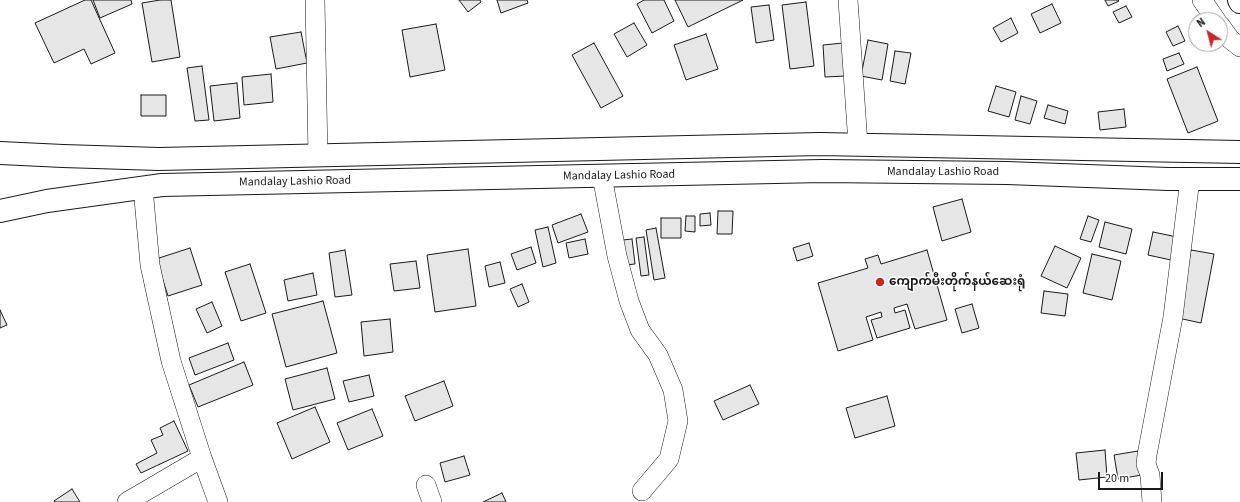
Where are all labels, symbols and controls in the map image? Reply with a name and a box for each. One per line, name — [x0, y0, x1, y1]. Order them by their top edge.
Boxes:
north arrow — [1188, 12, 1228, 52]
text: N — [1194, 14, 1209, 31]
street label: Mandalay Lashio Road — [887, 165, 999, 179]
street label: Mandalay Lashio Road — [563, 168, 675, 184]
street label: Mandalay Lashio Road — [239, 174, 351, 190]
place label: ကျောက်မီးတိုက်နယ်ဆေးရုံ — [889, 275, 1025, 289]
marker: ကျောက်မီးတိုက်နယ်ဆေးရုံ — [874, 276, 886, 288]
scale bar — [1100, 464, 1165, 490]
text: 20 m — [1105, 470, 1129, 487]

